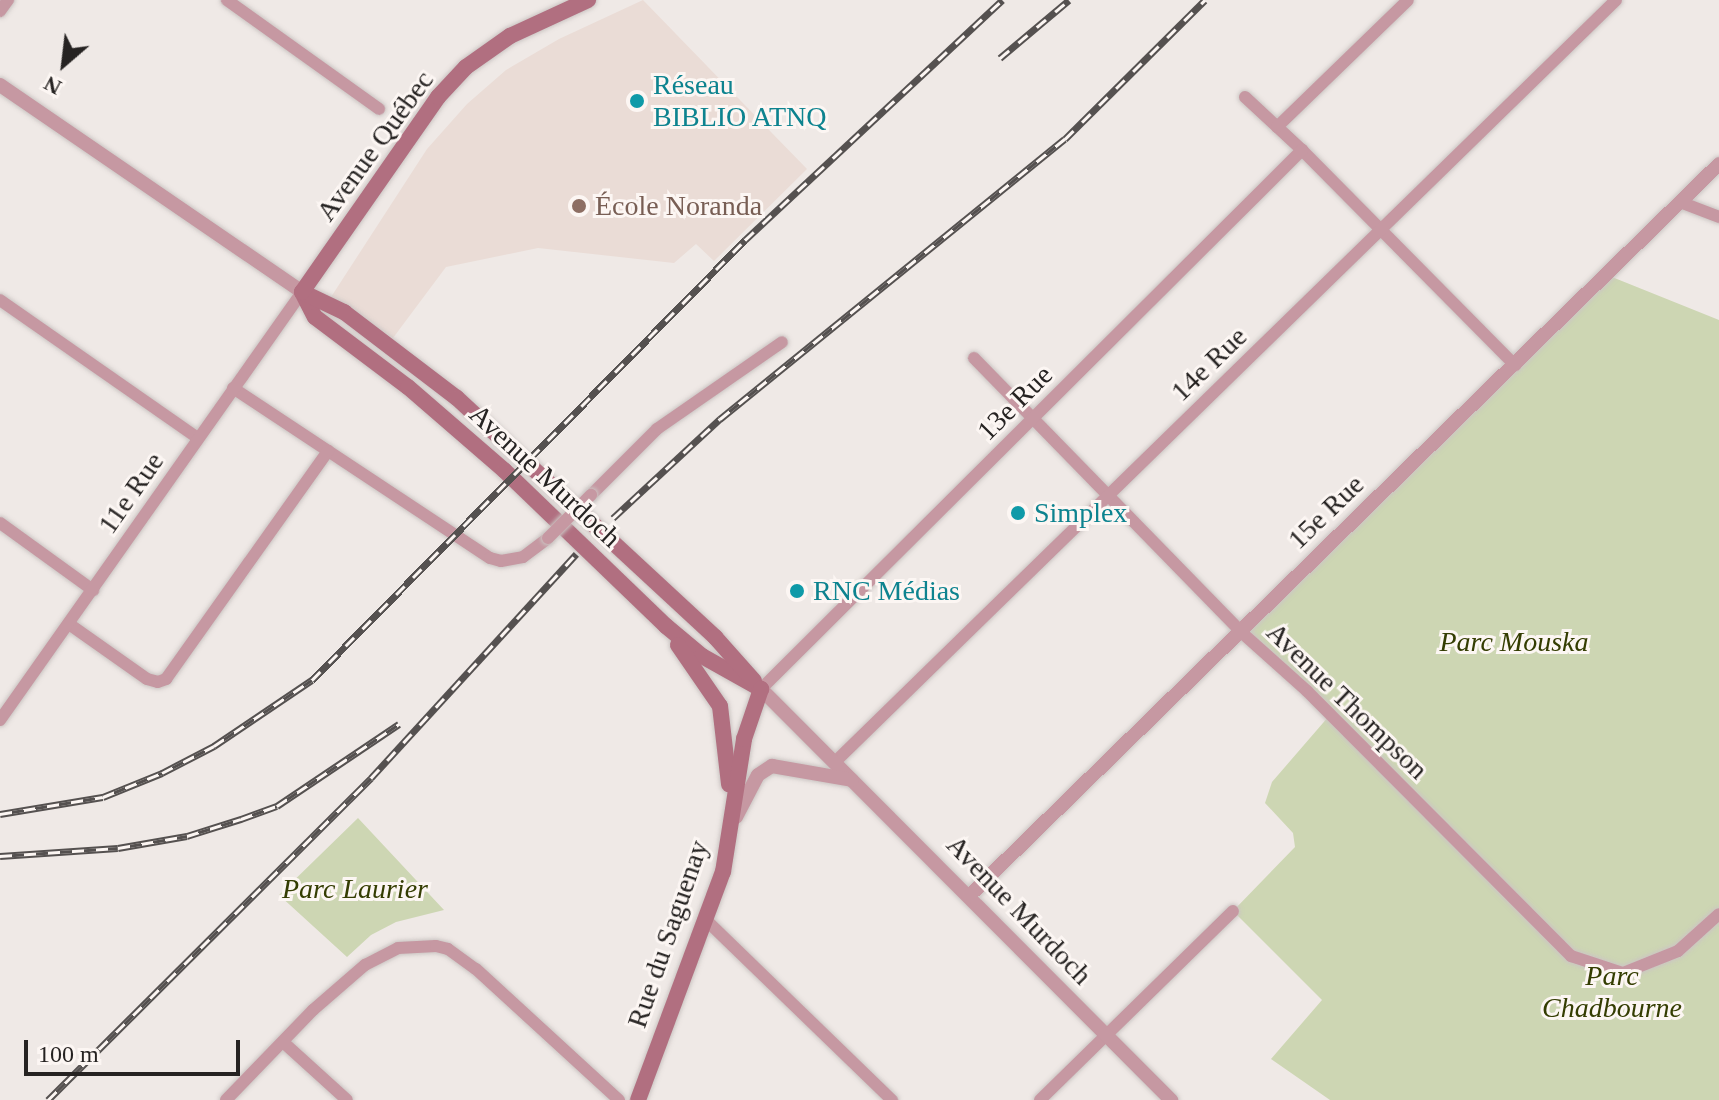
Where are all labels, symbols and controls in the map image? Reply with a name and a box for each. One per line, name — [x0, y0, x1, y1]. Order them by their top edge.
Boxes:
north arrow — [24, 24, 104, 104]
street label: Avenue Québec — [309, 64, 441, 228]
place label: Réseau BIBLIO ATNQ — [653, 68, 828, 134]
text: N — [40, 71, 65, 100]
marker: Réseau BIBLIO ATNQ — [628, 92, 646, 110]
place label: École Noranda — [595, 189, 762, 223]
marker: École Noranda — [570, 197, 588, 215]
street label: 14e Rue — [1164, 320, 1254, 408]
street label: 13e Rue — [970, 358, 1060, 448]
street label: Avenue Murdoch — [462, 397, 628, 555]
street label: 11e Rue — [91, 446, 171, 540]
street label: 15e Rue — [1281, 468, 1371, 556]
place label: Simplex — [1034, 496, 1127, 530]
marker: Simplex — [1009, 504, 1027, 522]
place label: RNC Médias — [813, 574, 960, 608]
marker: RNC Médias — [788, 582, 806, 600]
street label: Avenue Thompson — [1259, 615, 1435, 787]
park label: Parc Mouska — [1439, 625, 1589, 659]
street label: Avenue Murdoch — [939, 828, 1099, 992]
street label: Rue du Saguenay — [620, 836, 716, 1032]
park label: Parc Laurier — [282, 872, 428, 906]
park label: Parc Chadbourne — [1542, 959, 1682, 1025]
scale bar — [28, 1024, 244, 1074]
text: 100 m — [38, 1041, 99, 1067]

